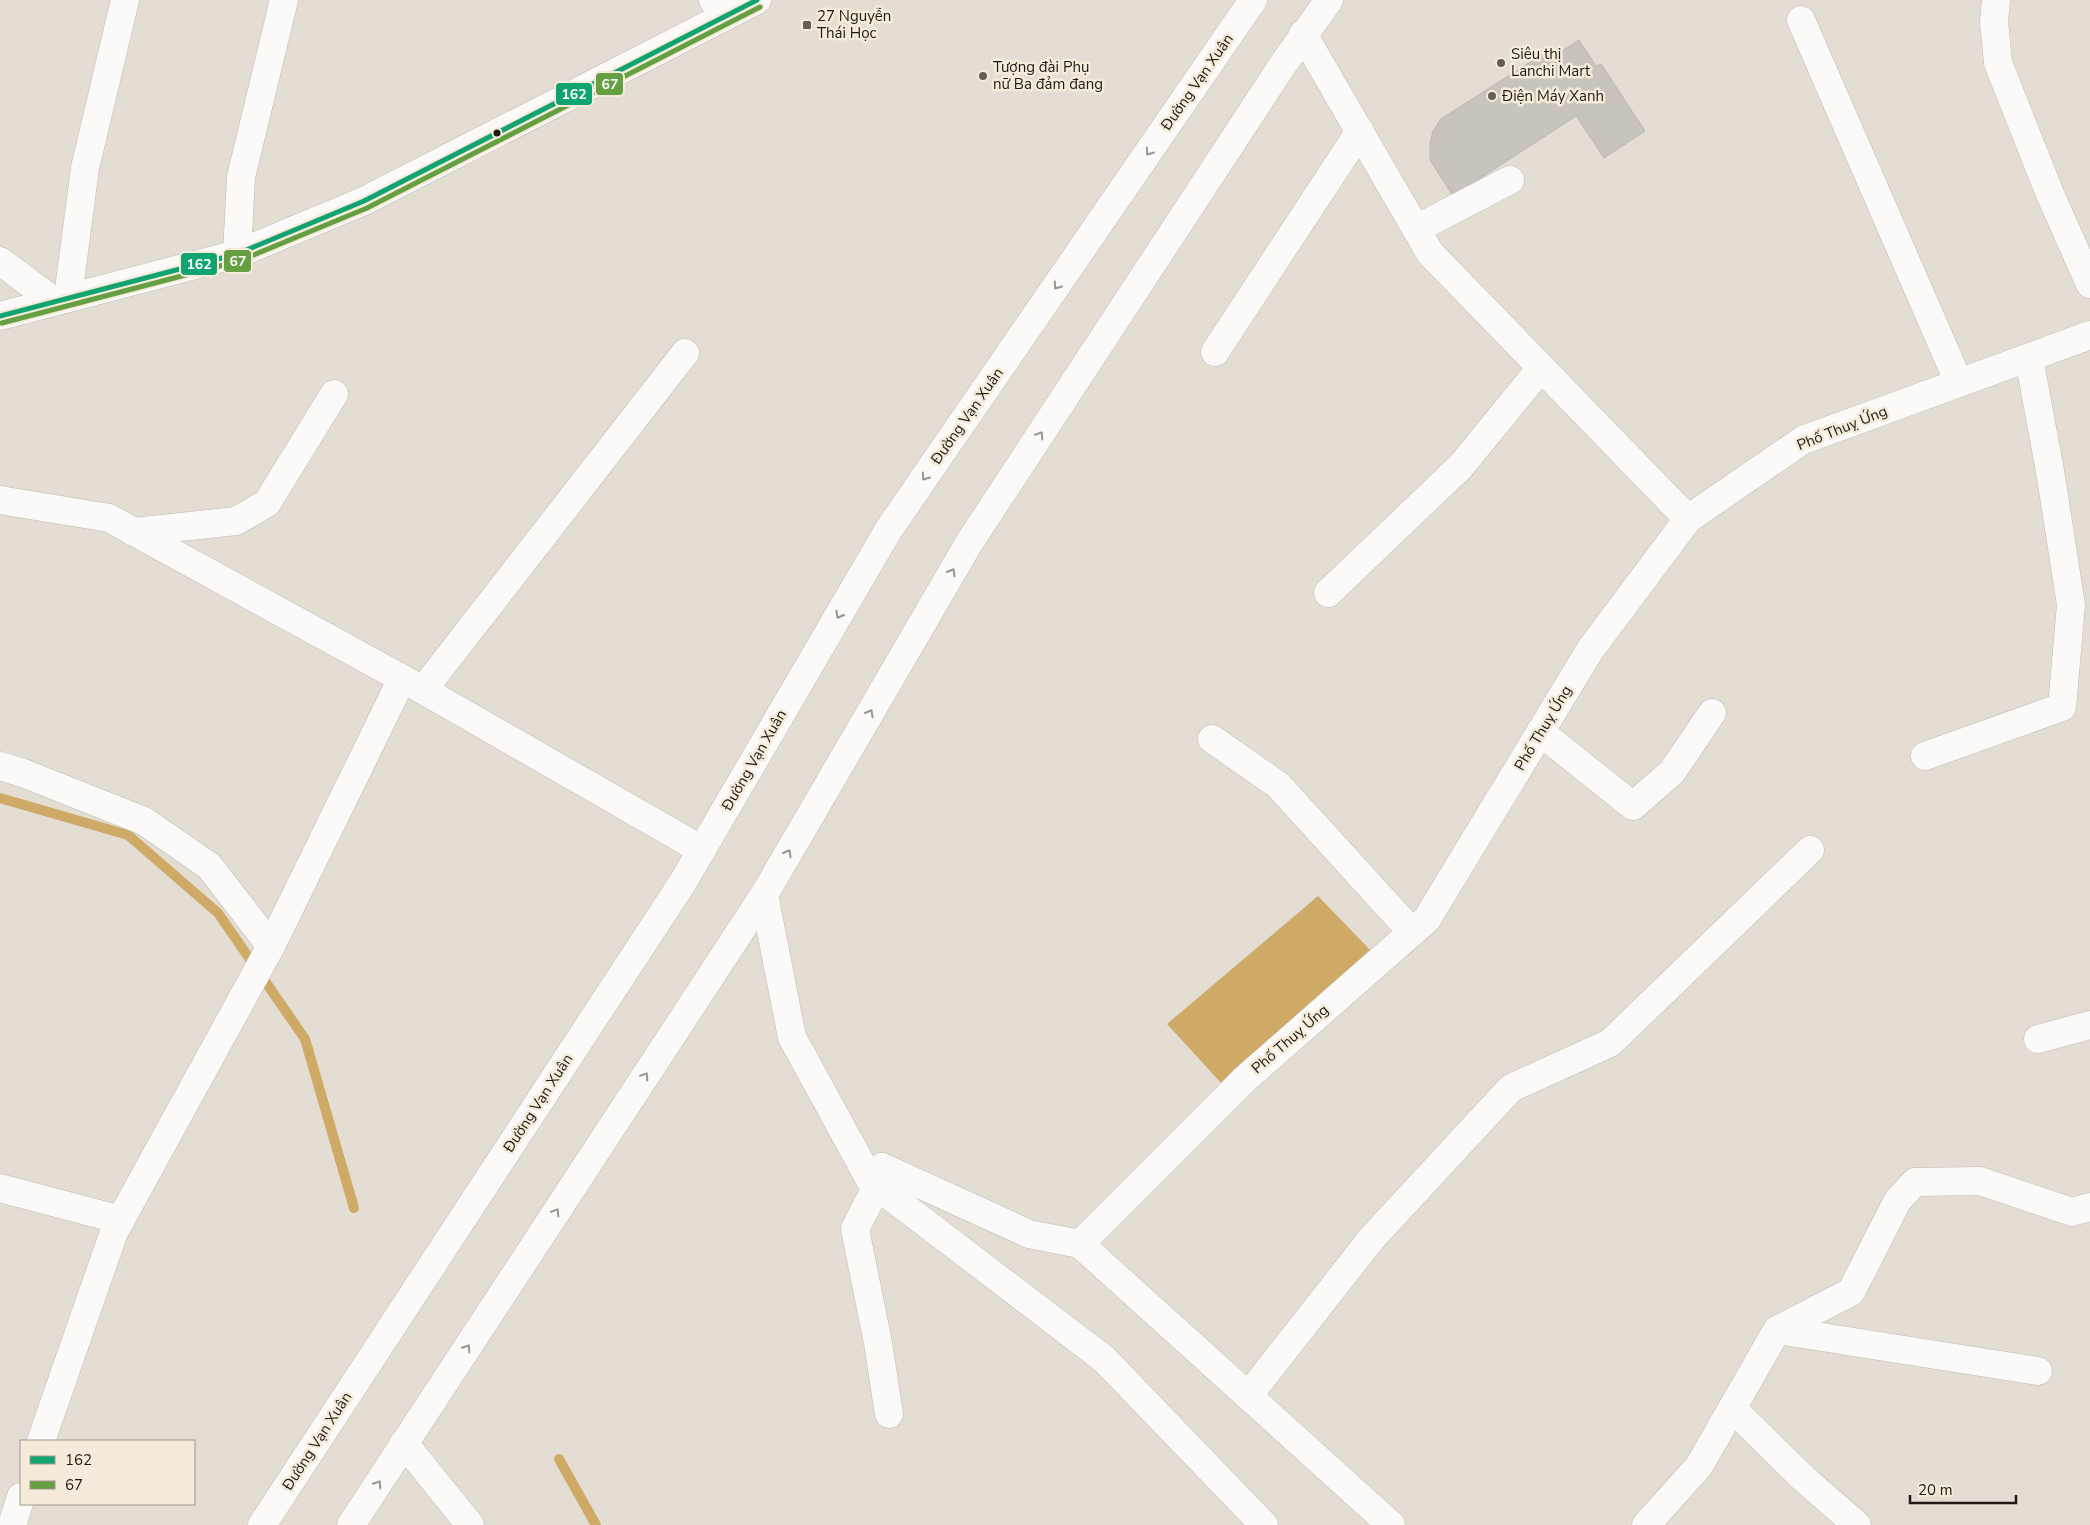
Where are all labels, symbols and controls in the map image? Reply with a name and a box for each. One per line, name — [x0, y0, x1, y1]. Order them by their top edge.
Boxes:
place label: 27 Nguyễn Thái Học — [817, 6, 891, 43]
marker: 27 Nguyễn Thái Học — [801, 19, 813, 31]
street label: Đường Vạn Xuân — [1156, 30, 1238, 135]
place label: Siêu thị Lanchi Mart — [1511, 44, 1591, 81]
place label: Tượng đài Phụ nữ Ba đảm đang — [993, 57, 1103, 94]
marker: Siêu thị Lanchi Mart — [1495, 57, 1507, 69]
marker: Tượng đài Phụ nữ Ba đảm đang — [977, 70, 989, 82]
line badge: 67 — [595, 72, 624, 96]
text: 67 — [602, 75, 618, 94]
line badge: 162 — [555, 82, 593, 106]
text: 162 — [561, 85, 587, 104]
place label: Điện Máy Xanh — [1501, 86, 1604, 106]
marker: Điện Máy Xanh — [1486, 90, 1498, 102]
unlabelled marker — [492, 128, 502, 138]
one-way arrow — [1146, 146, 1155, 156]
line badge: 67 — [223, 249, 252, 273]
line badge: 162 — [180, 252, 218, 276]
text: 67 — [230, 252, 246, 271]
text: 162 — [186, 255, 212, 274]
one-way arrow — [1054, 280, 1063, 289]
street label: Đường Vạn Xuân — [926, 364, 1008, 469]
street label: Phố Thuỵ Ứng — [1793, 400, 1890, 455]
one-way arrow — [1033, 432, 1043, 441]
one-way arrow — [922, 471, 931, 481]
one-way arrow — [946, 569, 956, 578]
one-way arrow — [835, 609, 845, 618]
street label: Phố Thuỵ Ứng — [1509, 681, 1576, 774]
street label: Đường Vạn Xuân — [716, 706, 791, 815]
one-way arrow — [864, 709, 874, 718]
one-way arrow — [782, 849, 792, 858]
street label: Phố Thuỵ Ứng — [1247, 999, 1333, 1078]
street label: Đường Vạn Xuân — [498, 1050, 577, 1157]
one-way arrow — [639, 1073, 648, 1082]
one-way arrow — [550, 1209, 559, 1218]
one-way arrow — [461, 1345, 470, 1354]
street label: Đường Vạn Xuân — [277, 1388, 356, 1495]
legend — [20, 1440, 195, 1505]
text: 162 — [65, 1450, 92, 1470]
scale bar — [1910, 1472, 2016, 1504]
text: 67 — [65, 1475, 83, 1495]
one-way arrow — [372, 1480, 381, 1490]
text: 20 m — [1918, 1480, 1953, 1500]

